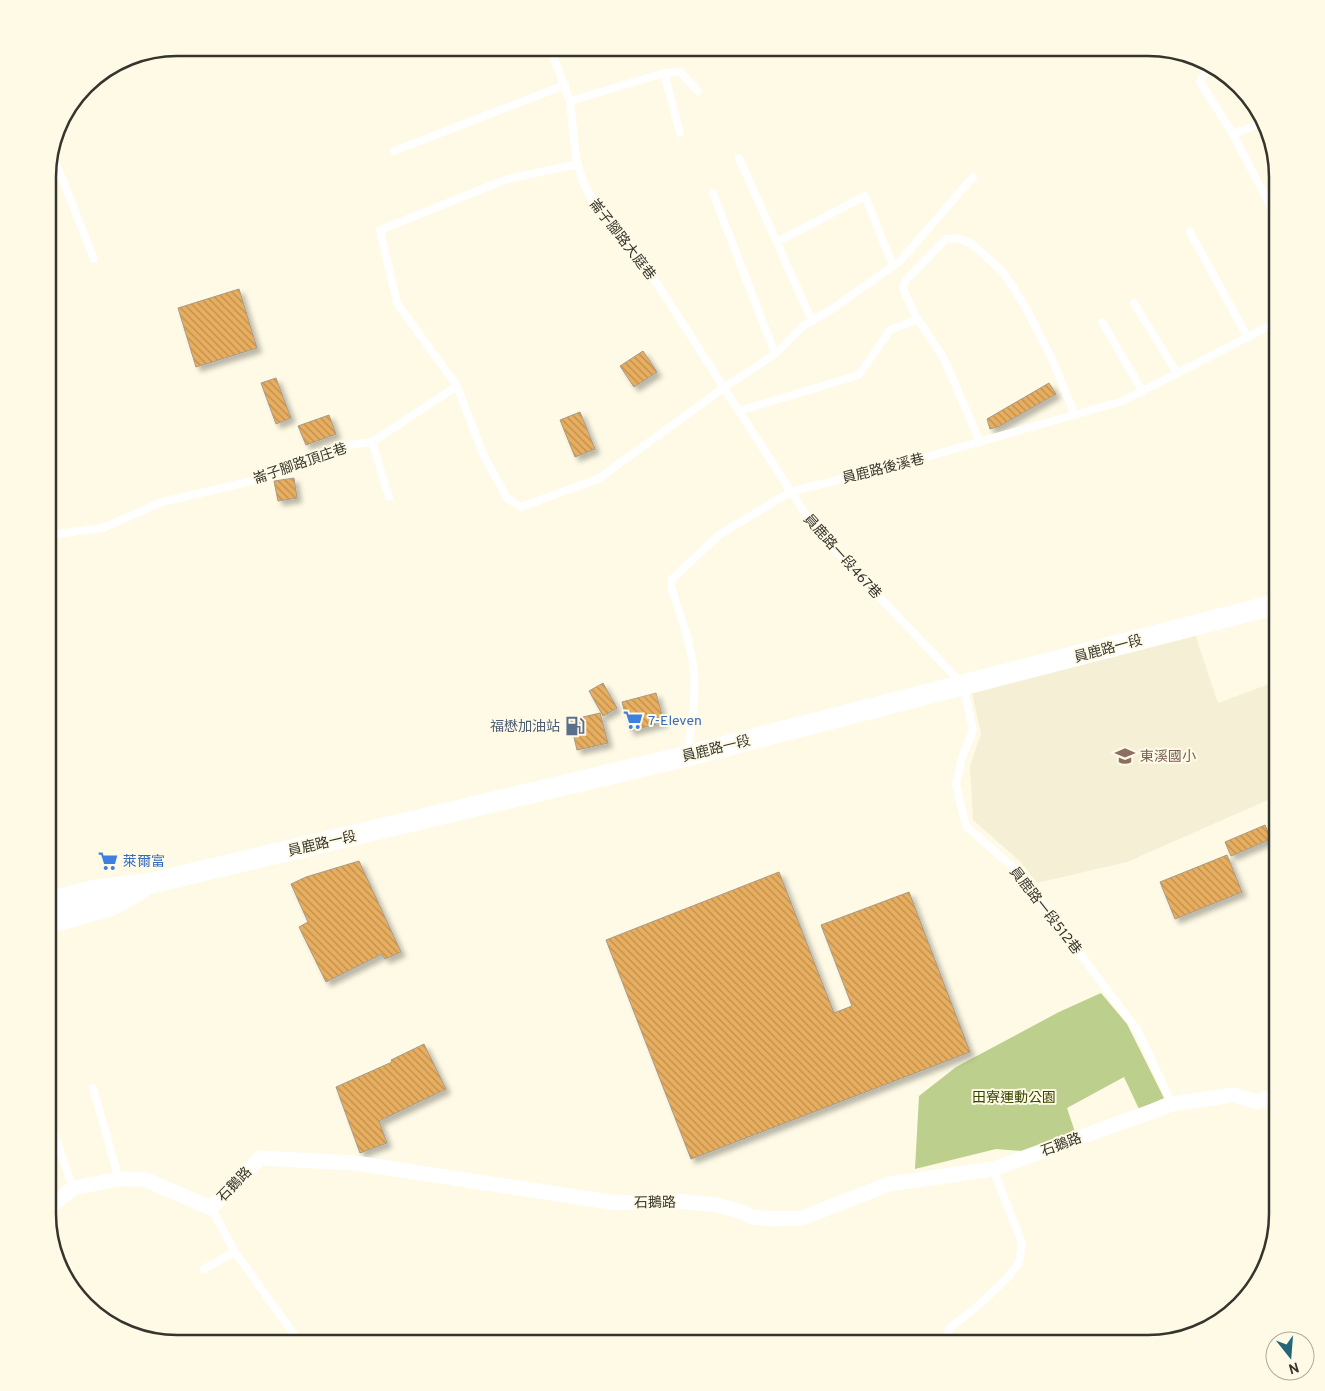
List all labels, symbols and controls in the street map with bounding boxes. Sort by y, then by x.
street label: 崙子腳路大庭巷 [585,195,659,284]
street label: 崙子腳路頂庄巷 [251,440,350,488]
street label: 員鹿路後溪巷 [840,450,926,488]
street label: 員鹿路一段467巷 [799,510,885,603]
street label: 員鹿路一段 [1072,631,1144,667]
supermarket icon: 7-Eleven [622,709,644,731]
place label: 7-Eleven [648,713,702,730]
fuel station icon: 福懋加油站 [564,715,586,737]
place label: 福懋加油站 [490,719,560,736]
street label: 員鹿路一段 [680,732,752,766]
school or university icon: 東溪國小 [1114,745,1136,767]
place label: 東溪國小 [1140,749,1196,766]
street label: 員鹿路一段 [286,827,358,861]
supermarket icon: 萊爾富 [97,850,119,872]
place label: 萊爾富 [123,854,165,871]
street label: 員鹿路一段512巷 [1005,863,1085,958]
park label: 田寮運動公園 [972,1089,1056,1107]
street label: 石鵝路 [1039,1129,1084,1161]
street label: 石鵝路 [214,1163,256,1206]
street label: 石鵝路 [634,1194,676,1212]
north arrow [1265,1331,1315,1381]
text: N [1286,1357,1301,1377]

